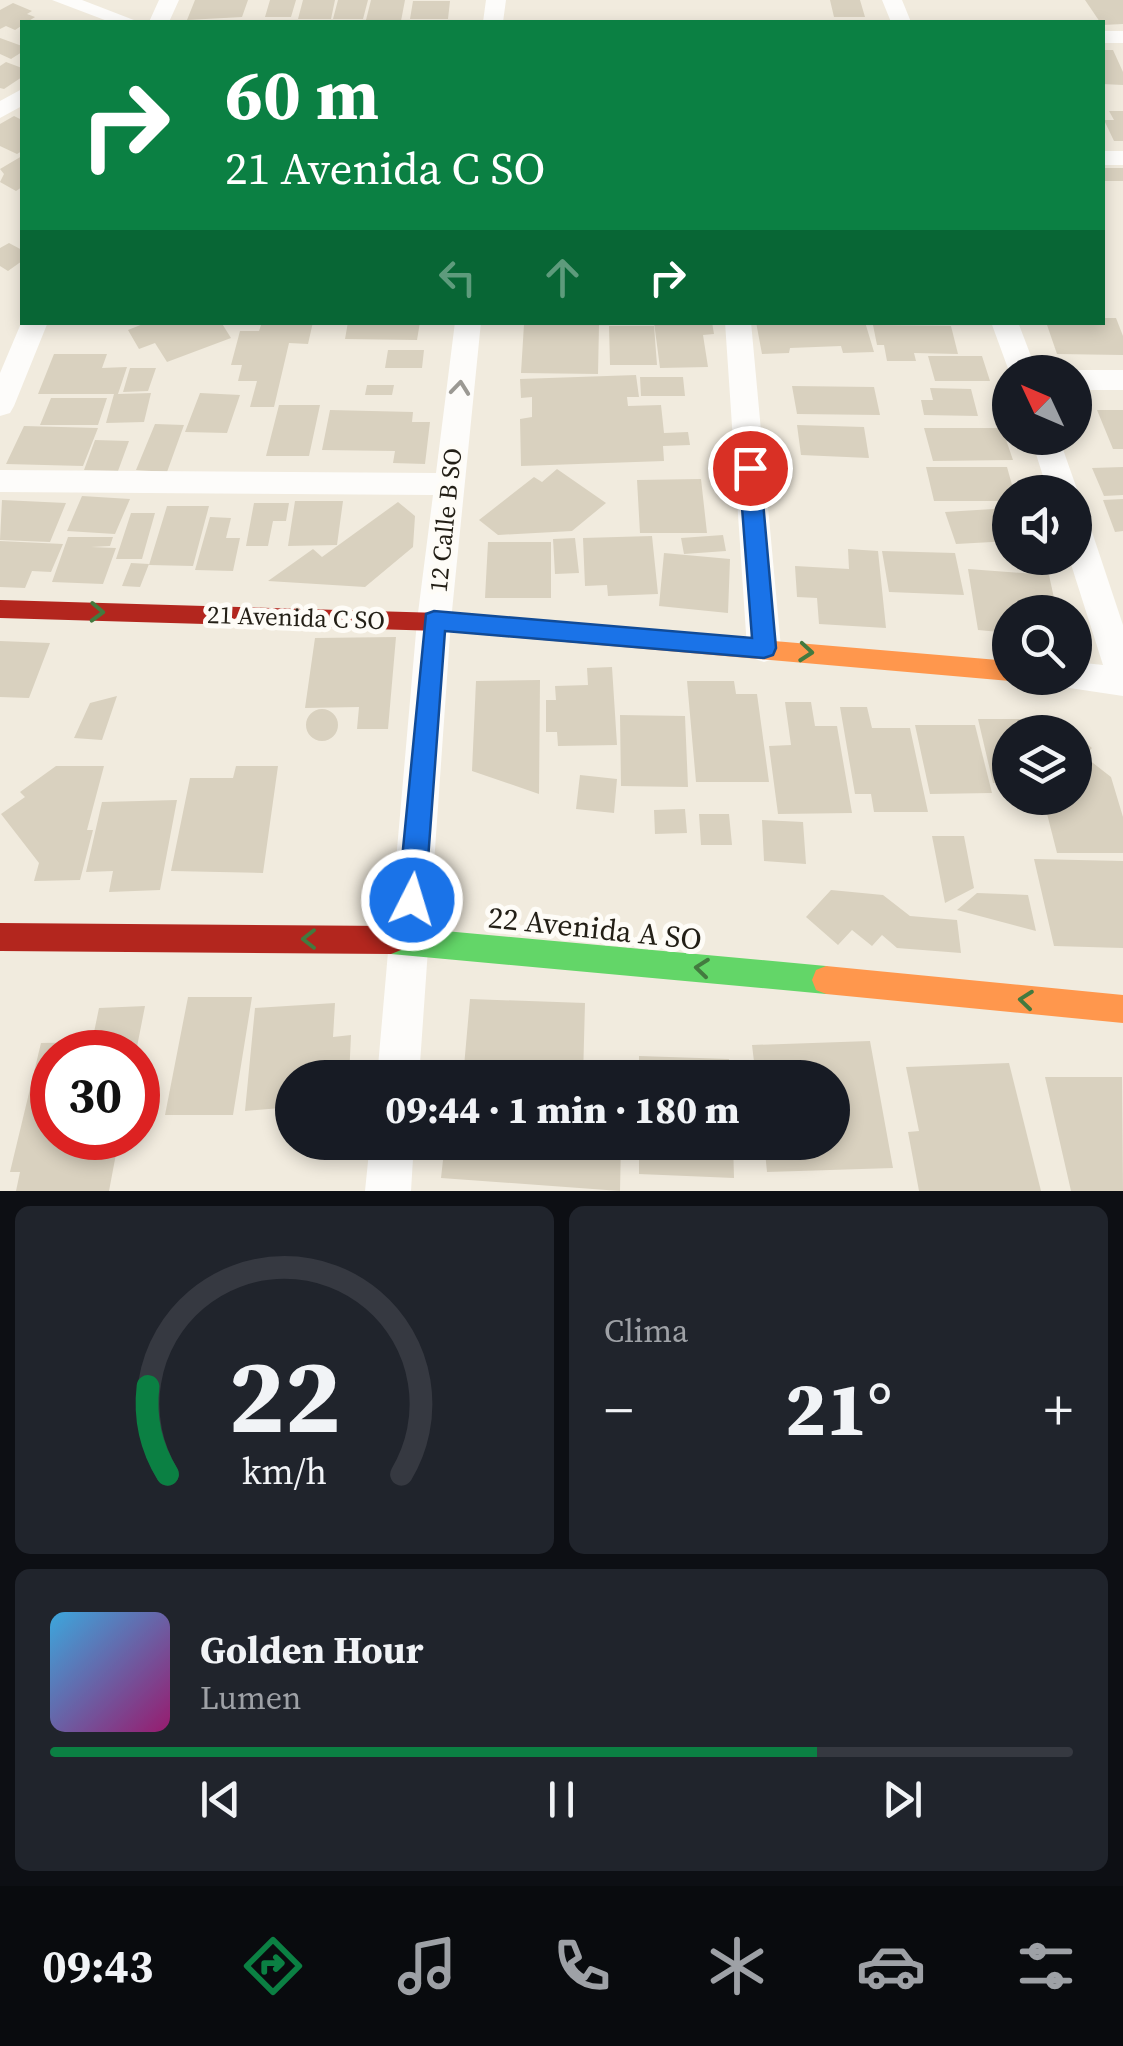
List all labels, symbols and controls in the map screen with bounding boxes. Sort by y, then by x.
text: 60 m [225,46,379,142]
icon: right [60,60,190,190]
text: 21 Avenida C SO [225,137,545,199]
icon: left [430,250,485,305]
icon: ahead [535,250,590,305]
icon: right [640,250,695,305]
north arrow [992,355,1092,455]
map controls [992,355,1092,815]
one-way arrow [449,380,470,396]
pin [708,426,793,511]
icon: arrive [723,441,778,496]
street label: 12 Calle B SO [421,446,469,594]
button: sound [992,475,1092,575]
button: search [992,595,1092,695]
street label: 21 Avenida C SO [206,597,386,637]
one-way arrow [90,601,106,622]
one-way arrow [798,641,814,663]
button: layers [992,715,1092,815]
position arrow [360,848,464,952]
street label: 22 Avenida A SO [486,896,704,960]
one-way arrow [300,928,316,950]
one-way arrow [694,958,710,980]
one-way arrow [1018,989,1034,1011]
speed limit sign: 30 [30,1030,160,1160]
text: 09:44 · 1 min · 180 m [385,1084,740,1136]
text: Clima [604,1309,688,1353]
text: 22 [228,1324,341,1467]
text: 21° [785,1357,892,1460]
text: − [604,1372,633,1447]
text: + [1044,1372,1073,1447]
text: km/h [242,1447,327,1496]
text: Golden Hour [200,1624,423,1676]
text: Lumen [200,1676,302,1720]
icon: previous [193,1772,248,1827]
icon: pause [534,1772,589,1827]
icon: next [875,1772,930,1827]
icon: directions [238,1931,308,2001]
icon: music [392,1931,462,2001]
icon: phone [547,1931,617,2001]
icon: climate [702,1931,772,2001]
icon: car [856,1931,926,2001]
icon: filters [1011,1931,1081,2001]
text: 09:43 [42,1935,153,1997]

